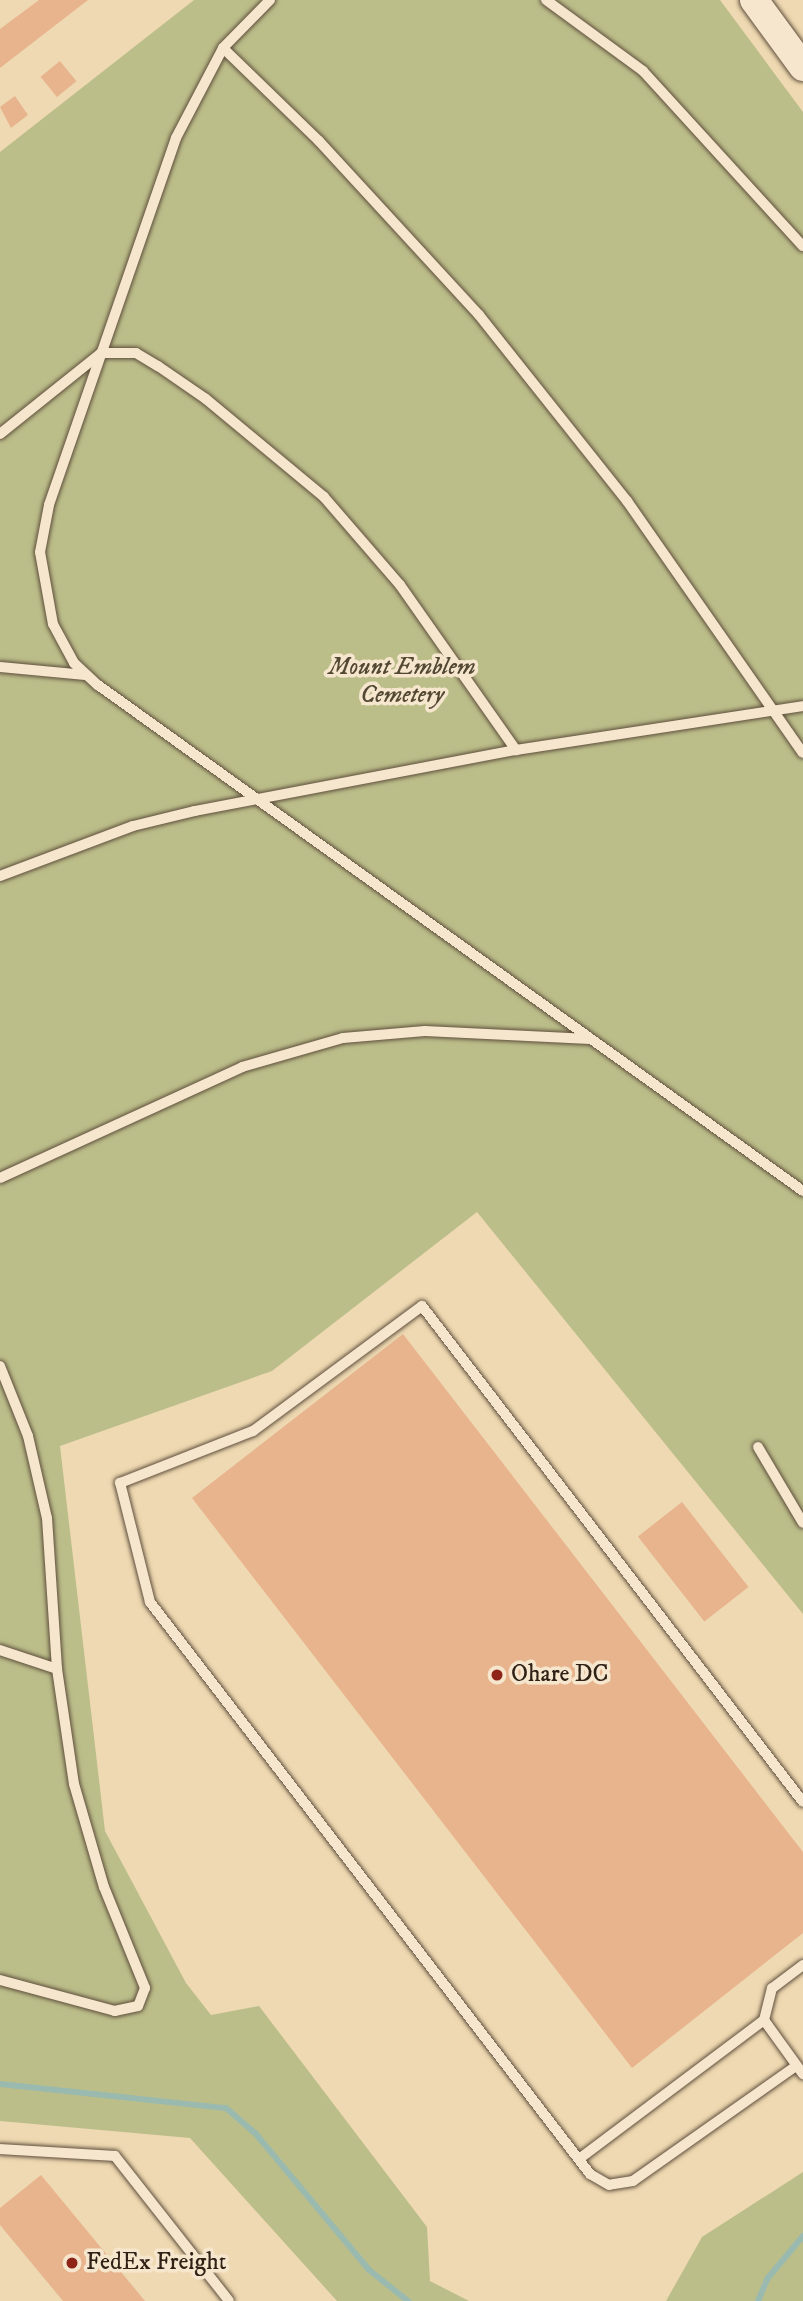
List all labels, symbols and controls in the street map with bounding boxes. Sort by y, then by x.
park label: Mount Emblem Cemetery [328,654,476,710]
place label: Ohare DC [511,1661,609,1689]
marker: Ohare DC [489,1667,505,1683]
place label: FedEx Freight [86,2249,226,2277]
marker: FedEx Freight [64,2255,80,2271]

